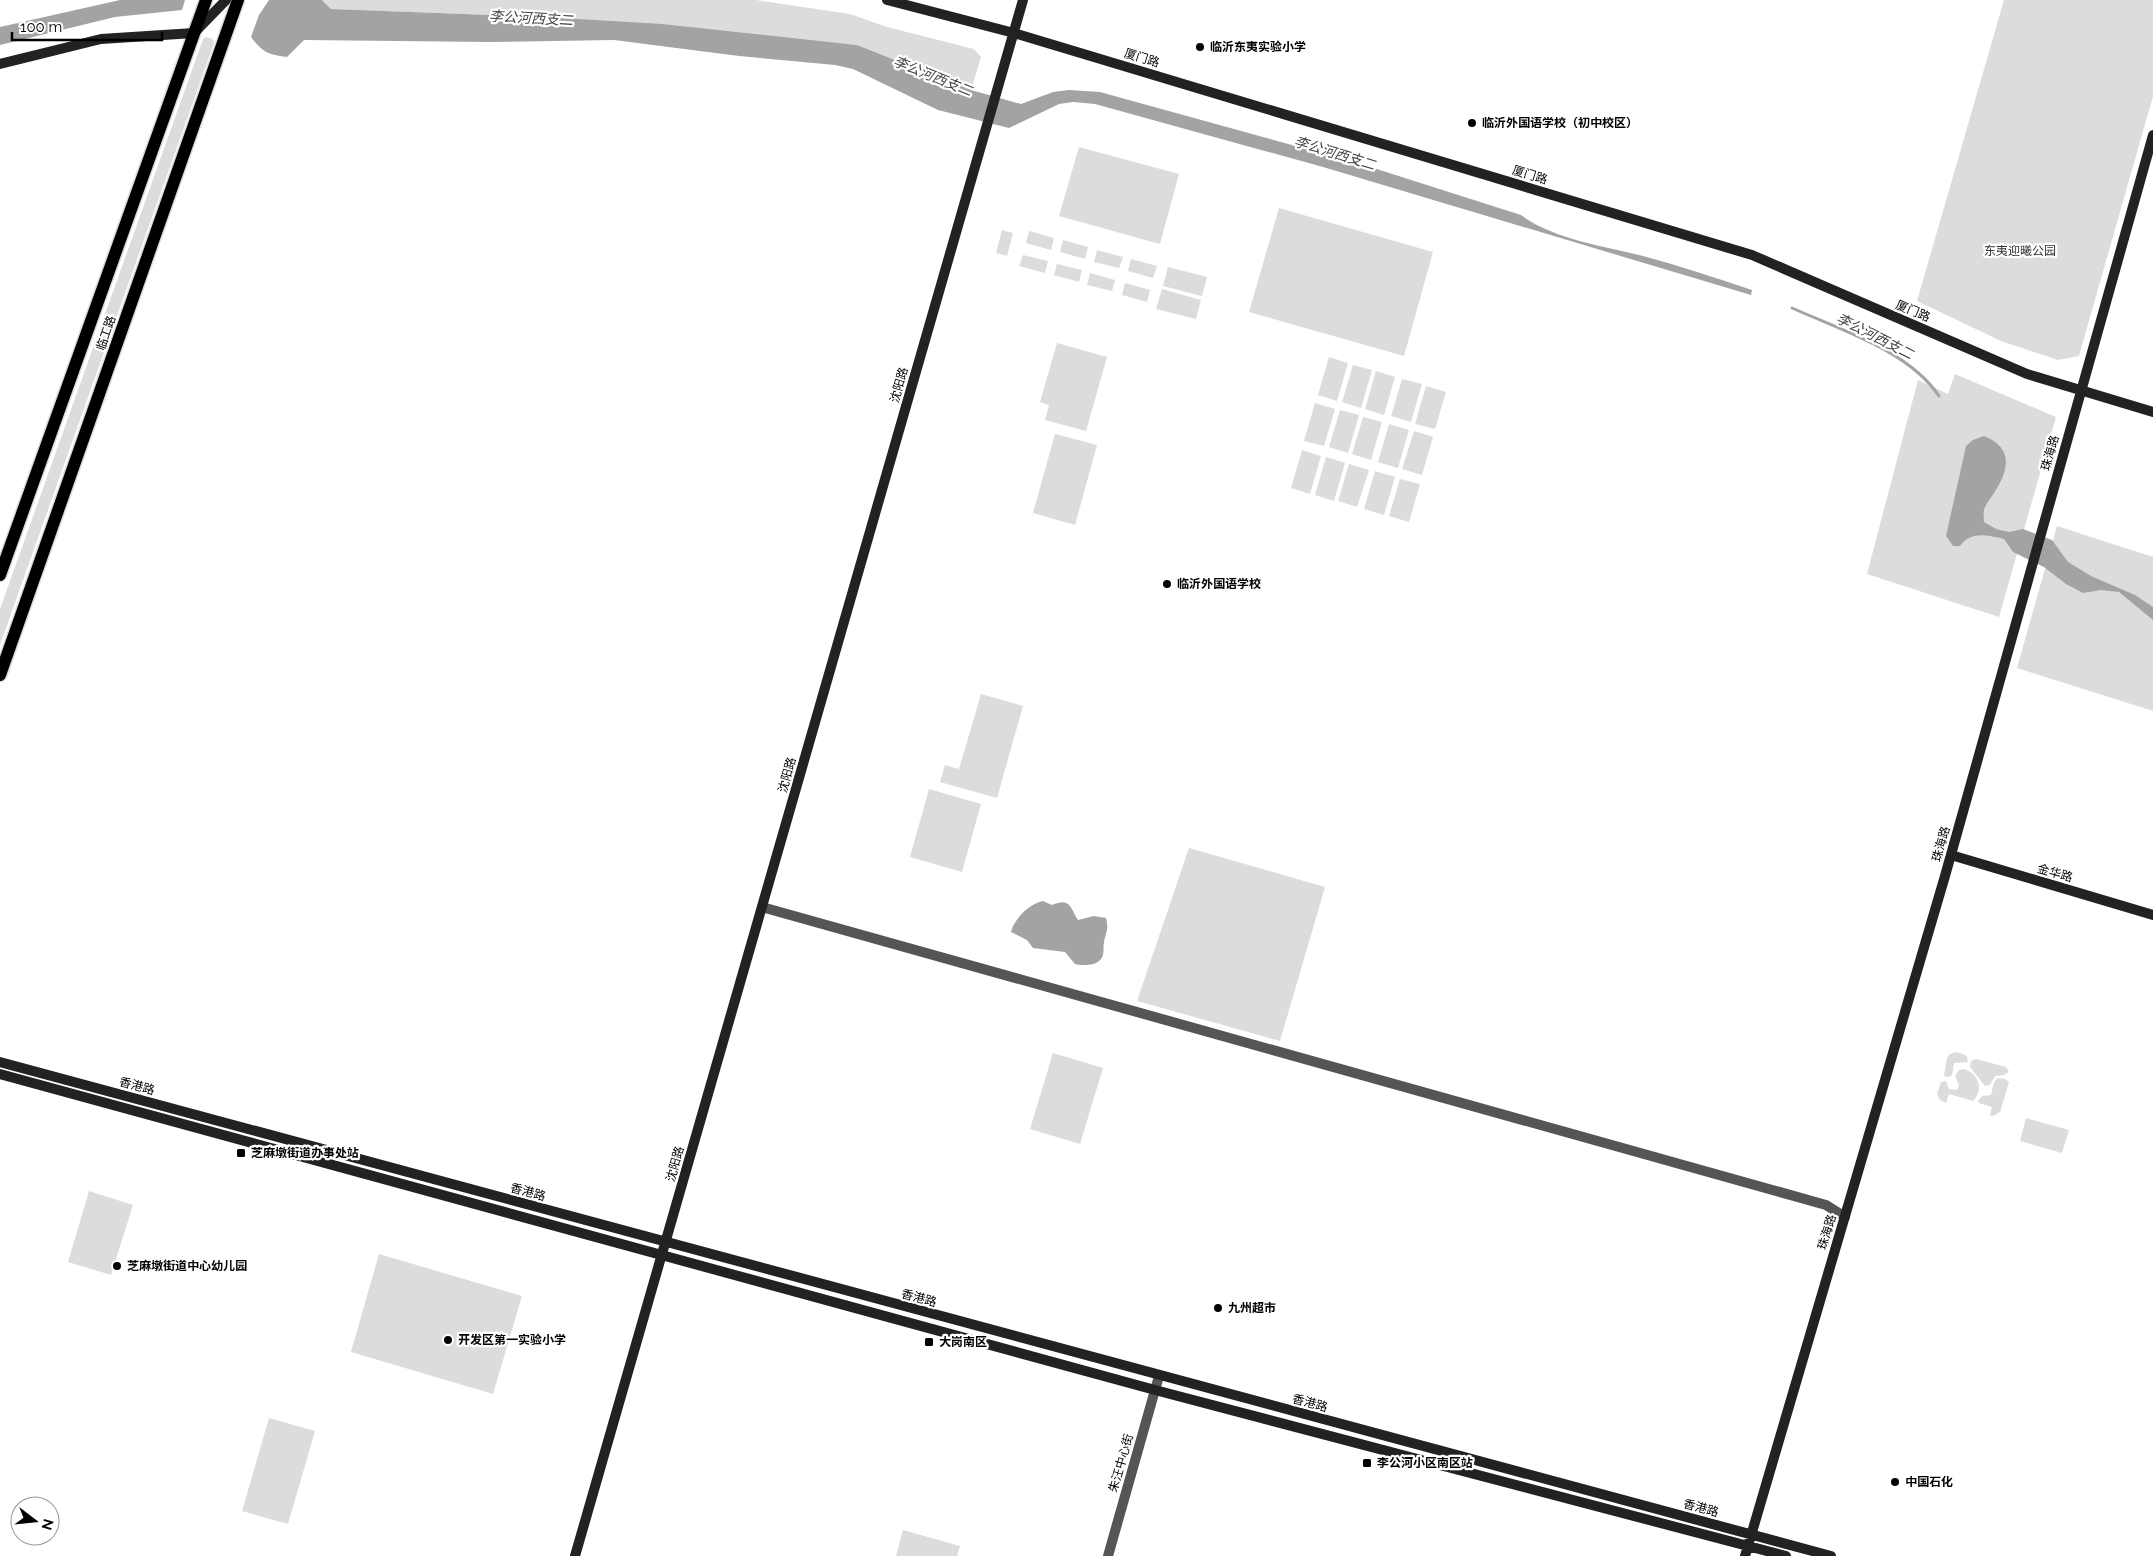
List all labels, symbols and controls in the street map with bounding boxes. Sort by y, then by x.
water label: 李公河西支二 [489,8,574,28]
scale bar [12,10,162,42]
text: 100 m [20,18,62,36]
place label: 临沂东夷实验小学 [1210,40,1306,54]
marker: 临沂东夷实验小学 [1194,41,1206,53]
street label: 厦门路 [1123,46,1161,70]
water label: 李公河西支二 [891,53,976,100]
place label: 临沂外国语学校（初中校区） [1482,116,1638,130]
marker: 临沂外国语学校（初中校区） [1466,117,1478,129]
water label: 李公河西支二 [1292,133,1378,173]
street label: 厦门路 [1511,163,1549,187]
park label: 东夷迎曦公园 [1984,244,2056,258]
street label: 厦门路 [1894,298,1932,324]
water label: 李公河西支二 [1834,310,1917,363]
street label: 临工路 [94,314,118,352]
street label: 沈阳路 [887,366,911,404]
street label: 珠海路 [2038,434,2062,472]
place label: 临沂外国语学校 [1177,577,1261,591]
marker: 临沂外国语学校 [1161,578,1173,590]
street label: 沈阳路 [775,756,799,794]
street label: 珠海路 [1929,825,1953,863]
street label: 金华路 [2036,861,2074,885]
street label: 香港路 [118,1075,156,1097]
street label: 沈阳路 [663,1145,687,1183]
place label: 芝麻墩街道办事处站 [251,1146,359,1160]
marker: 芝麻墩街道办事处站 [235,1147,247,1159]
street label: 香港路 [509,1181,547,1203]
street label: 珠海路 [1815,1213,1839,1251]
place label: 芝麻墩街道中心幼儿园 [127,1259,247,1273]
marker: 芝麻墩街道中心幼儿园 [111,1260,123,1272]
street label: 香港路 [900,1287,938,1309]
place label: 九州超市 [1228,1301,1276,1315]
marker: 九州超市 [1212,1302,1224,1314]
place label: 开发区第一实验小学 [458,1333,566,1347]
marker: 开发区第一实验小学 [442,1334,454,1346]
place label: 大岗南区 [939,1335,987,1349]
marker: 大岗南区 [923,1336,935,1348]
street label: 香港路 [1291,1392,1329,1414]
street label: 朱汪中心街 [1106,1432,1136,1494]
place label: 李公河小区南区站 [1377,1456,1473,1470]
marker: 李公河小区南区站 [1361,1457,1373,1469]
place label: 中国石化 [1905,1475,1953,1489]
marker: 中国石化 [1889,1476,1901,1488]
north arrow [10,1496,60,1546]
street label: 香港路 [1682,1497,1720,1519]
text: N [38,1517,57,1532]

